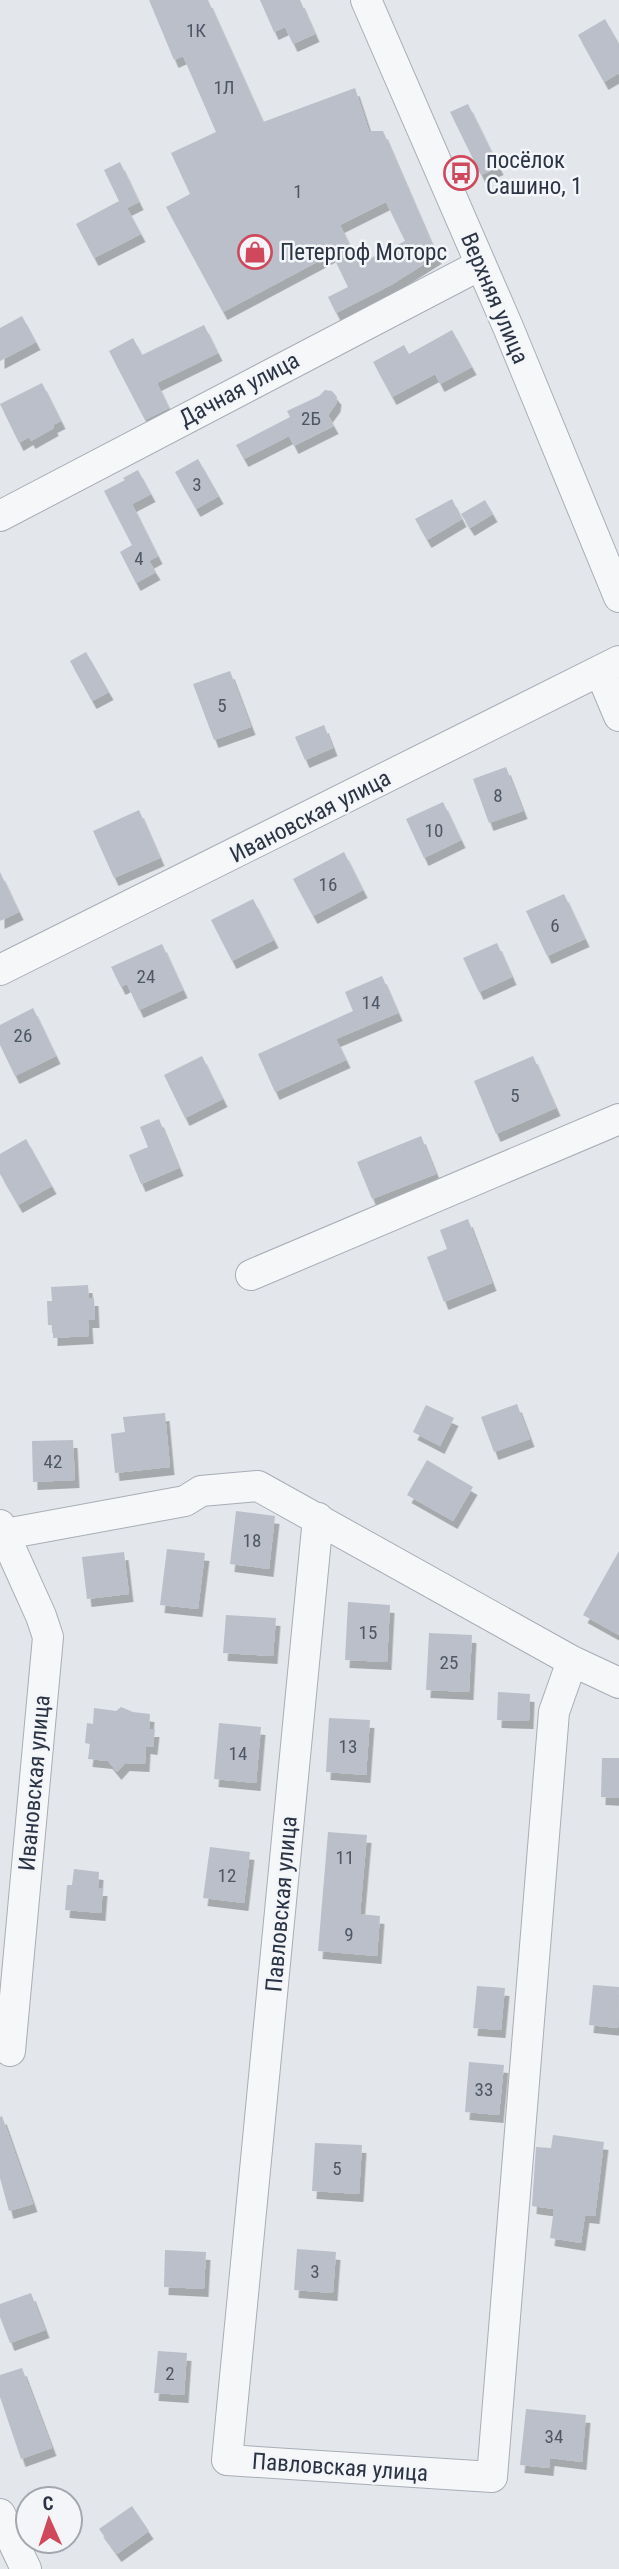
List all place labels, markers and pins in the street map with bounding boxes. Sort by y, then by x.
place label: посёлок Сашино, 1 [486,147,582,200]
bus stop icon: посёлок Сашино, 1 [442,154,480,192]
shop icon: Петергоф Моторс [236,233,274,271]
place label: Петергоф Моторс [280,239,447,266]

